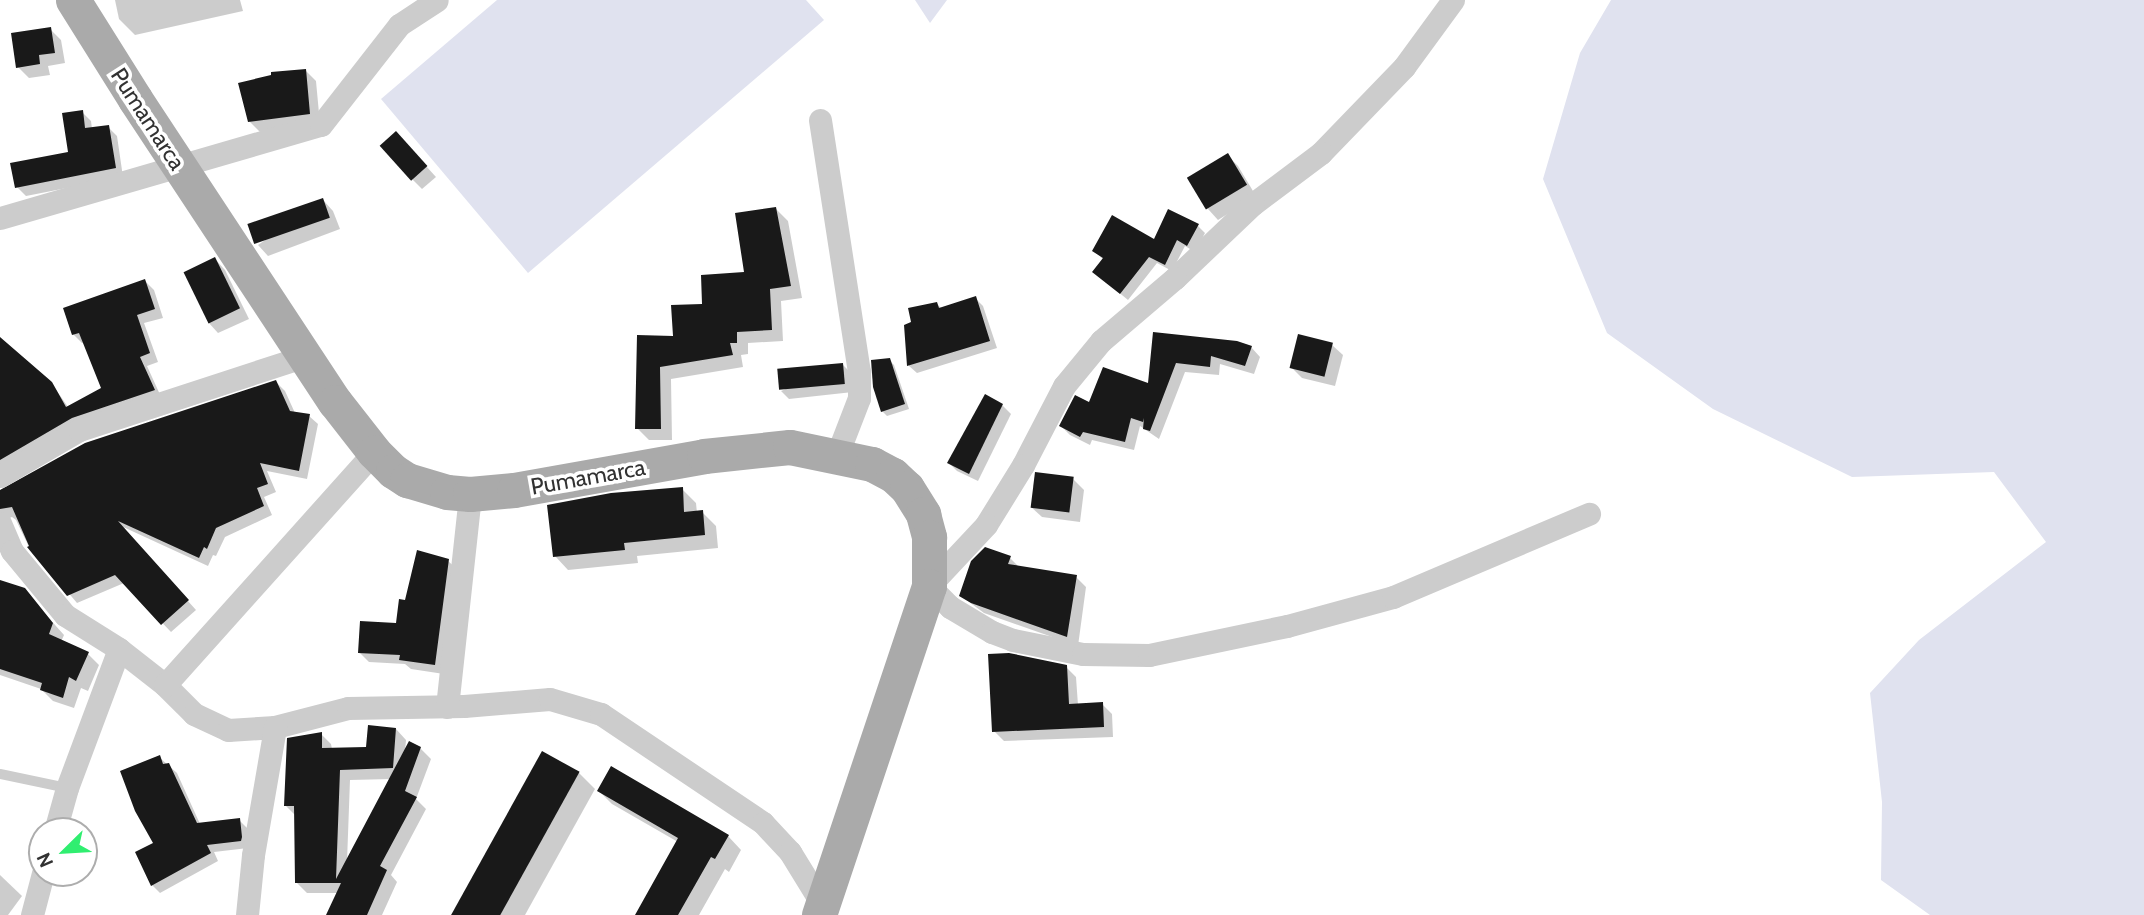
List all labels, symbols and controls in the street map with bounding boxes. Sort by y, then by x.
street label: Pumamarca [105,63,191,175]
street label: Pumamarca [529,453,647,501]
north arrow [28,817,98,887]
text: N [32,849,58,871]

